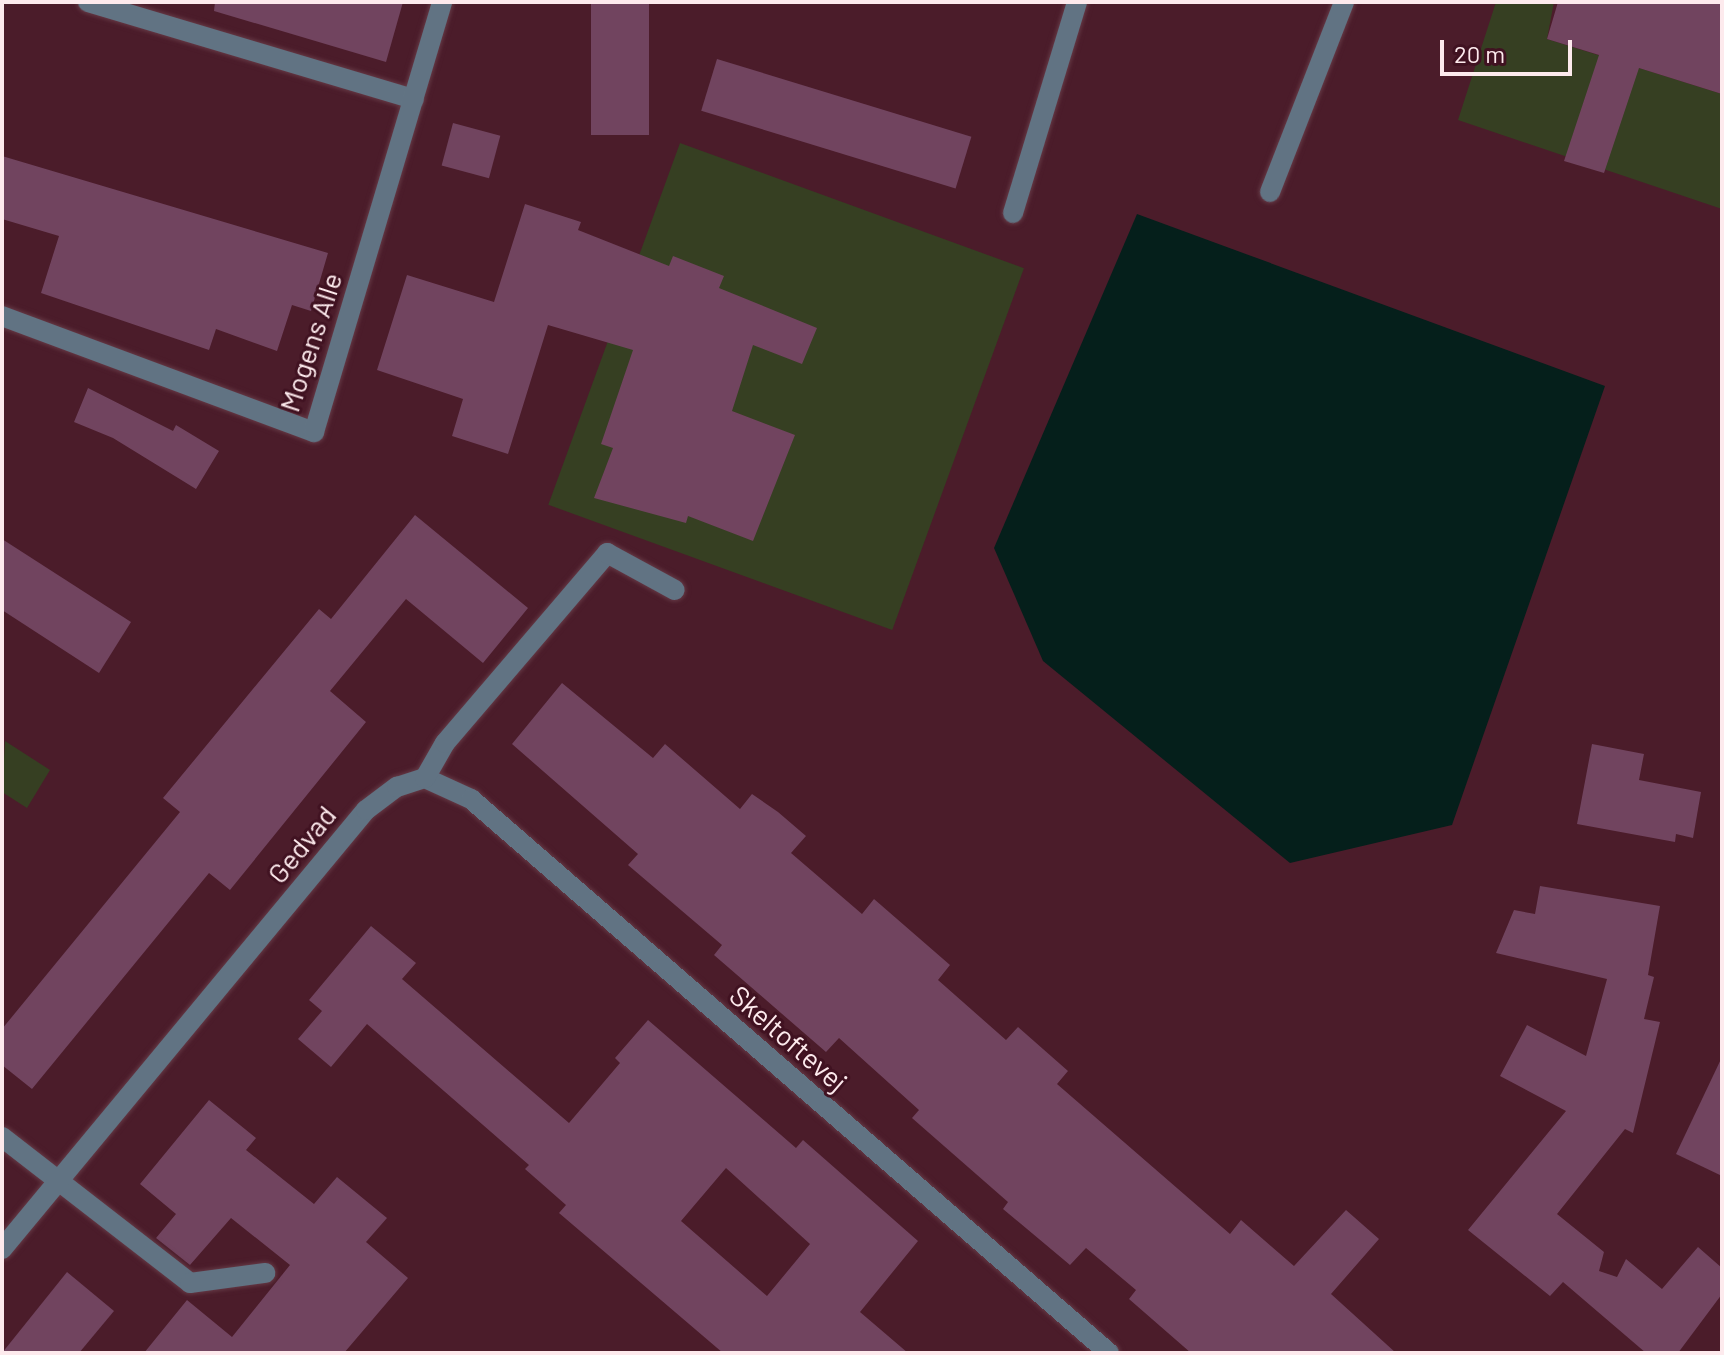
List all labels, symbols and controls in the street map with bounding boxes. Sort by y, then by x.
scale bar [1444,24,1576,74]
text: 20 m [1454,39,1505,68]
street label: Mogens Alle [272,268,348,416]
street label: Gedvad [260,798,342,890]
street label: Skeltoftevej [723,978,855,1098]

